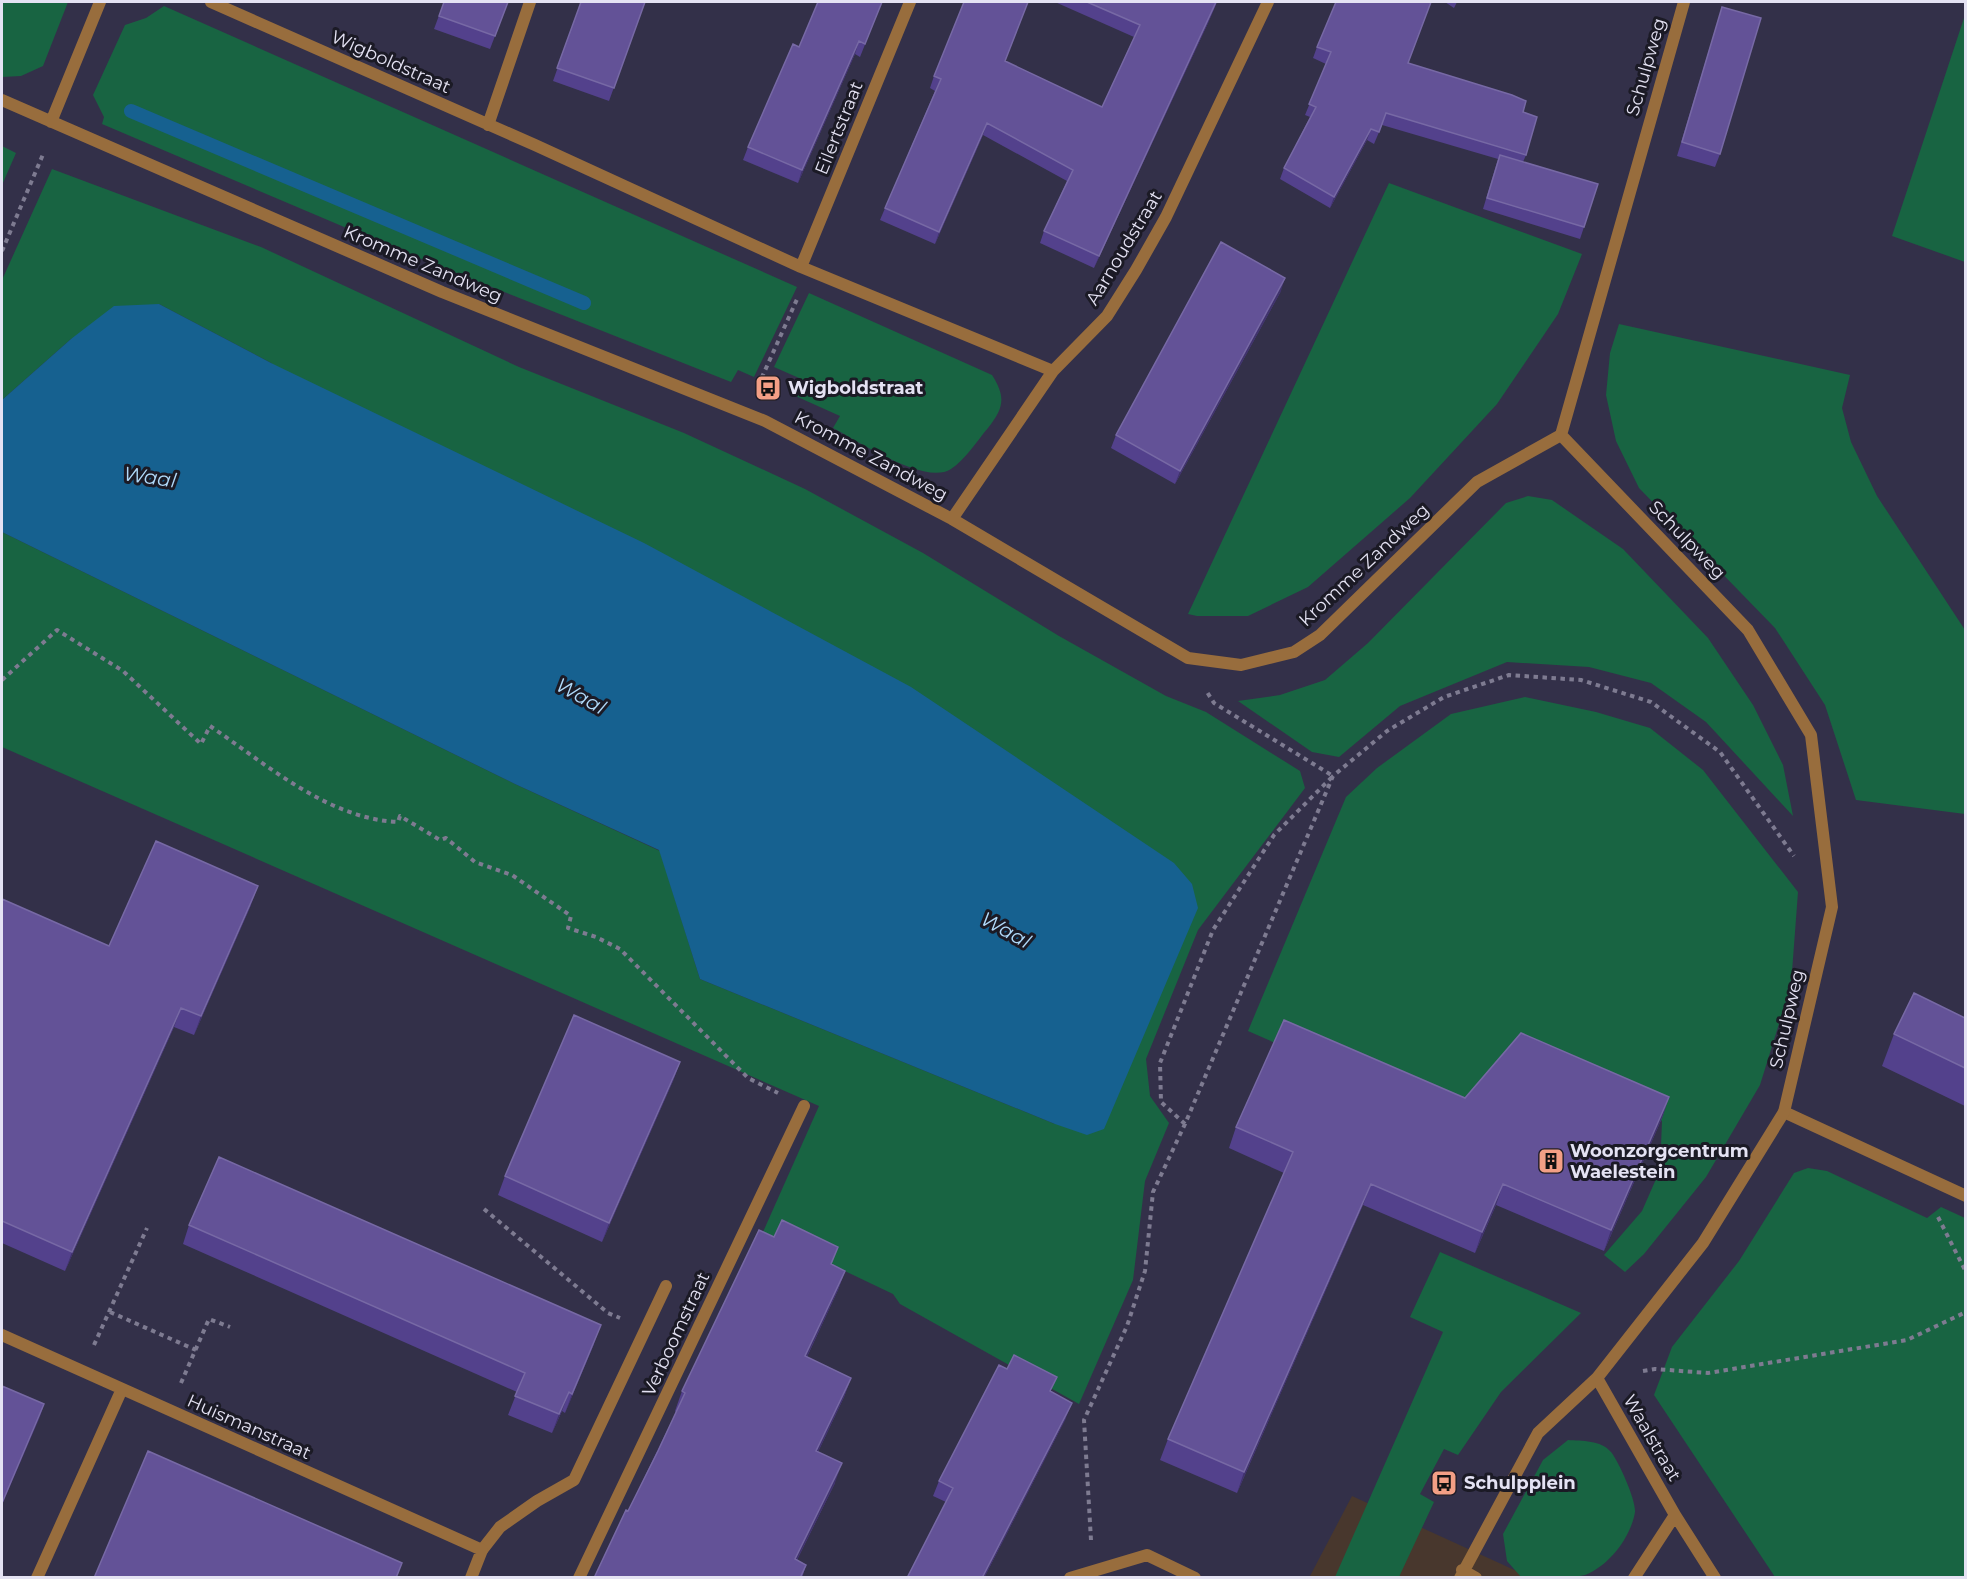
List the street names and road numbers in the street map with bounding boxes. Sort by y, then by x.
street label: Schulpweg [1622,15,1670,119]
street label: Wigboldstraat [328,26,454,98]
street label: Eilertstraat [810,78,868,178]
street label: Aarnoudstraat [1081,187,1167,309]
street label: Kromme Zandweg [340,221,506,307]
street label: Kromme Zandweg [791,406,951,506]
street label: Schulpweg [1644,496,1730,584]
street label: Kromme Zandweg [1294,499,1434,631]
street label: Schulpweg [1765,967,1809,1071]
street label: Verboomstraat [638,1268,714,1400]
street label: Huismanstraat [184,1390,314,1464]
street label: Waalstraat [1618,1391,1686,1485]

